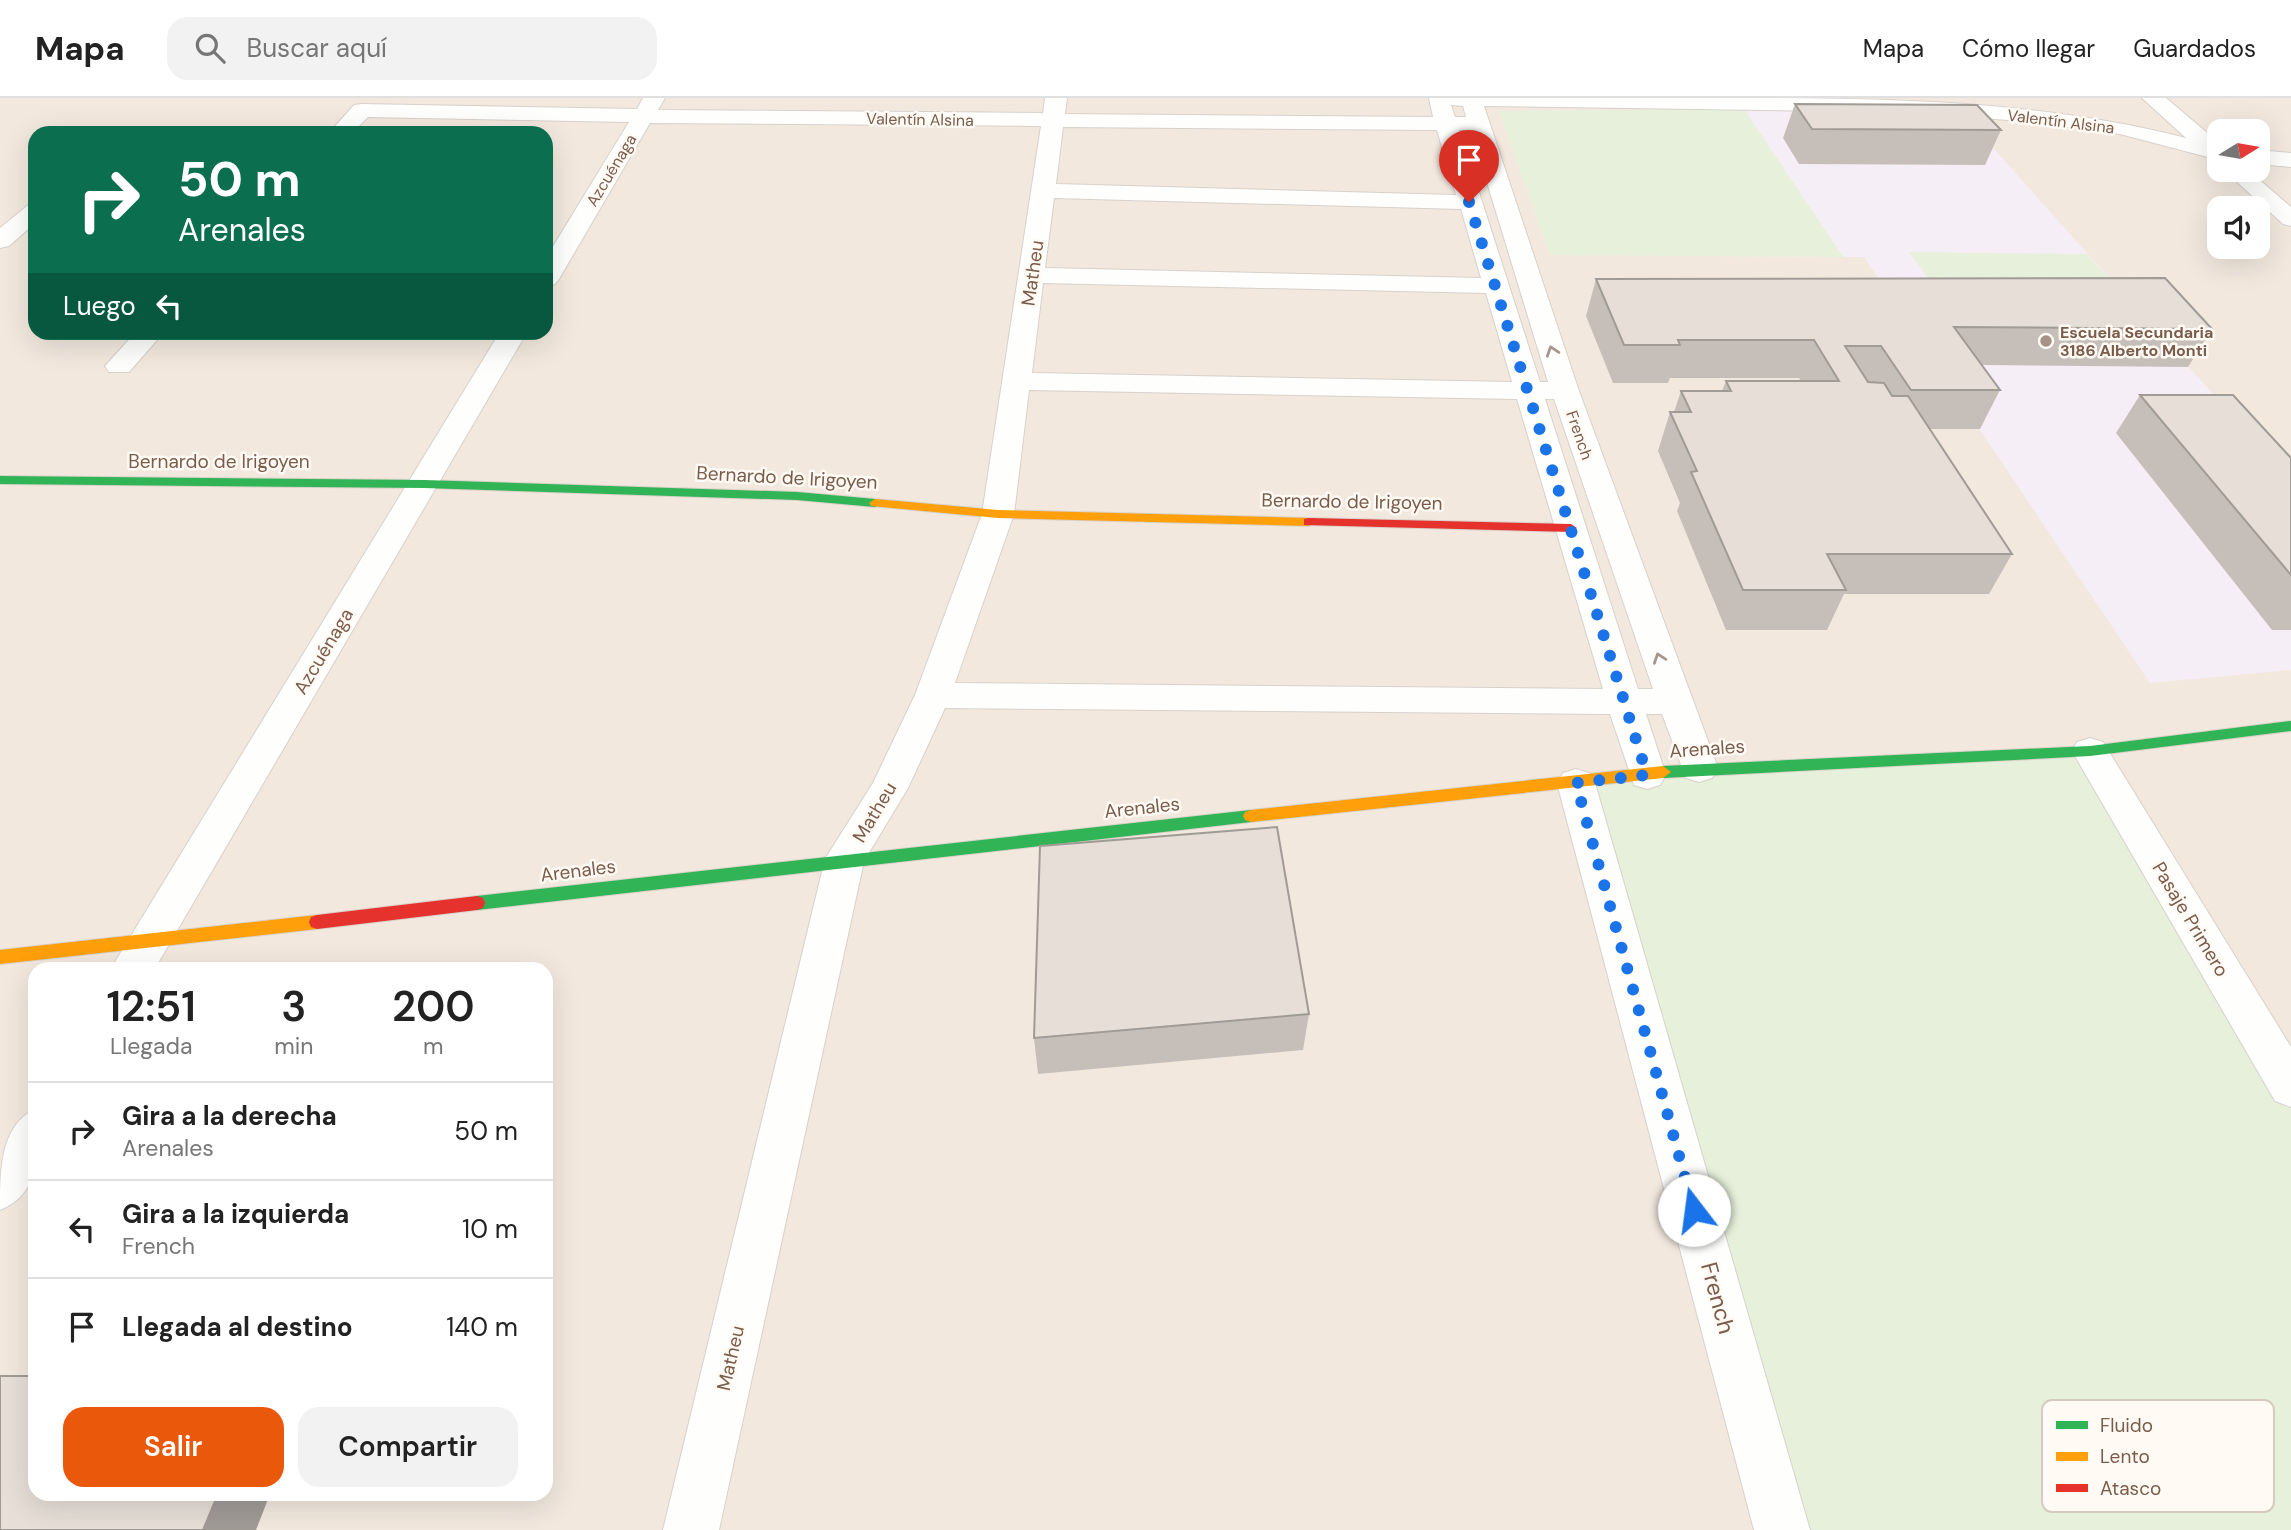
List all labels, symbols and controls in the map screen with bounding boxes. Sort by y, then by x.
search box [167,17,657,80]
text: Mapa [35,27,125,70]
icon: search [191,29,229,67]
text: Buscar aquí [247,31,387,65]
text: Mapa [1863,33,1924,64]
text: Cómo llegar [1962,33,2095,64]
text: Guardados [2133,33,2256,64]
street label: Valentín Alsina [2006,105,2116,138]
street label: Valentín Alsina [866,108,974,131]
north arrow [2207,119,2270,182]
map controls [2207,119,2270,259]
street label: Azcuénaga [582,130,641,210]
pin [1439,130,1499,202]
icon: arrive [1450,141,1488,179]
text: 50 m [178,147,301,211]
icon: right [63,154,154,245]
button: sound [2207,196,2270,259]
text: Arenales [178,209,306,251]
street label: Matheu [1016,239,1049,308]
icon: left [150,287,188,325]
text: Luego [63,289,136,323]
place label: Escuela Secundaria 3186 Alberto Monti [2060,322,2213,361]
marker: Escuela Secundaria 3186 Alberto Monti [2038,333,2054,349]
one-way arrow [1546,345,1560,357]
street label: French [1561,408,1598,463]
street label: Bernardo de Irigoyen [128,449,310,474]
street label: Bernardo de Irigoyen [696,460,878,495]
street label: Bernardo de Irigoyen [1261,487,1443,516]
street label: Azcuénaga [288,604,359,699]
one-way arrow [1653,653,1667,665]
street label: Arenales [1668,733,1746,764]
street label: Matheu [847,777,902,847]
street label: Arenales [1103,791,1181,824]
street label: Arenales [539,853,617,888]
street label: Pasaje Primero [2147,857,2235,981]
text: 12:51 [106,979,196,1034]
text: 3 [281,979,307,1034]
text: 200 [392,979,475,1034]
text: Llegada [110,1031,192,1061]
text: min [274,1031,314,1061]
text: m [423,1031,444,1061]
text: Gira a la derecha [122,1099,337,1133]
icon: right [63,1112,101,1150]
text: 50 m [454,1114,518,1148]
text: Arenales [122,1133,214,1163]
position arrow [1657,1173,1731,1247]
text: Gira a la izquierda [122,1197,349,1231]
icon: left [63,1210,101,1248]
text: 10 m [462,1212,518,1246]
text: French [122,1231,195,1261]
street label: French [1694,1259,1742,1337]
icon: arrive [63,1308,101,1346]
text: Llegada al destino [122,1310,353,1344]
text: 140 m [446,1310,518,1344]
street label: Matheu [711,1323,750,1393]
legend [2042,1400,2274,1512]
button: Salir [63,1407,284,1487]
button: Compartir [298,1407,518,1487]
text: Fluido [2100,1413,2153,1438]
text: Lento [2100,1444,2150,1469]
text: Atasco [2100,1476,2161,1501]

